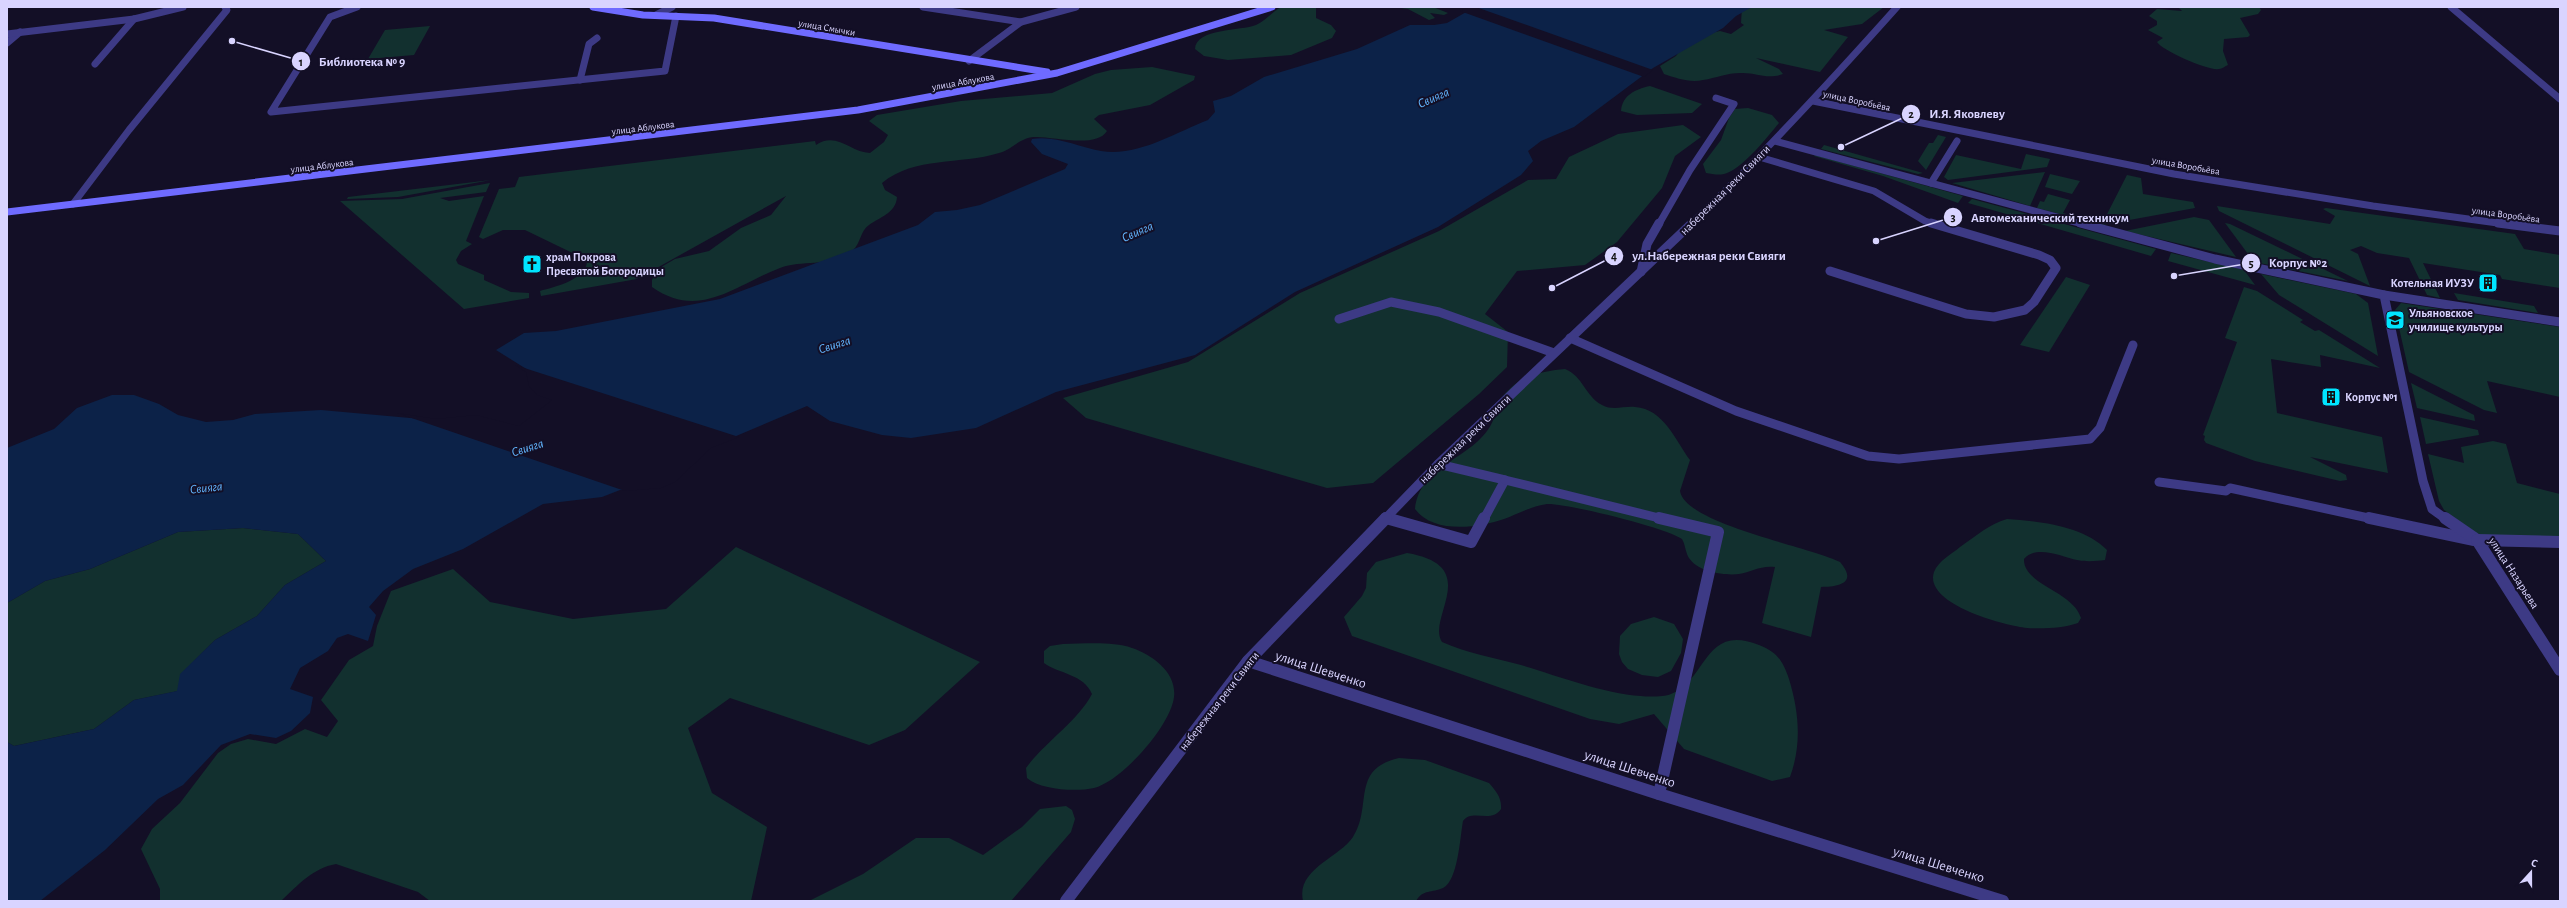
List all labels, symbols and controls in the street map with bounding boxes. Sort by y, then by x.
street label: улица Смычки [797,18,856,38]
callout: Библиотека № 9 [291,49,414,74]
text: 1 [299,56,303,68]
text: Библиотека № 9 [319,56,405,69]
street label: улица Аблукова [930,71,996,93]
water label: Свияга [1416,86,1452,111]
street label: улица Воробьёва [1821,89,1892,113]
callout: И.Я. Яковлеву [1901,101,2013,126]
text: 2 [1908,108,1914,120]
text: И.Я. Яковлеву [1929,108,2005,121]
street label: улица Аблукова [610,119,676,137]
street label: набережная реки Свияги [1678,143,1772,237]
street label: улица Воробьёва [2150,155,2221,177]
street label: улица Аблукова [289,157,355,175]
callout: Автомеханический техникум [1943,204,2137,229]
street label: улица Воробьёва [2470,205,2541,225]
text: 3 [1950,211,1956,223]
text: Автомеханический техникум [1971,212,2129,225]
water label: Свияга [1120,220,1156,245]
callout: ул.Набережная реки Свияги [1604,243,1794,268]
text: 4 [1611,250,1617,262]
text: ул.Набережная реки Свияги [1631,250,1786,263]
callout: Корпус №2 [2241,250,2336,275]
place label: храм Покрова Пресвятой Богородицы [546,251,664,277]
church icon: храм Покрова Пресвятой Богородицы [521,253,543,275]
text: 5 [2248,257,2254,269]
text: Корпус №2 [2269,257,2327,270]
building icon: Котельная ИУЗУ [2477,272,2499,294]
place label: Котельная ИУЗУ [2390,277,2474,289]
place label: Ульяновское училище культуры [2408,307,2503,334]
school or university icon: Ульяновское училище культуры [2384,309,2406,331]
water label: Свияга [817,334,853,357]
building icon: Корпус №1 [2320,386,2342,408]
place label: Корпус №1 [2345,391,2398,404]
street label: набережная реки Свияги [1417,392,1513,486]
water label: Свияга [510,437,546,460]
water label: Свияга [189,480,224,497]
street label: улица Назарьева [2485,534,2542,612]
street label: улица Шевченко [1273,648,1368,691]
street label: набережная реки Свияги [1177,649,1261,753]
street label: улица Шевченко [1582,747,1677,790]
street label: улица Шевченко [1890,844,1986,886]
north arrow [2511,852,2551,892]
text: С [2530,857,2539,869]

